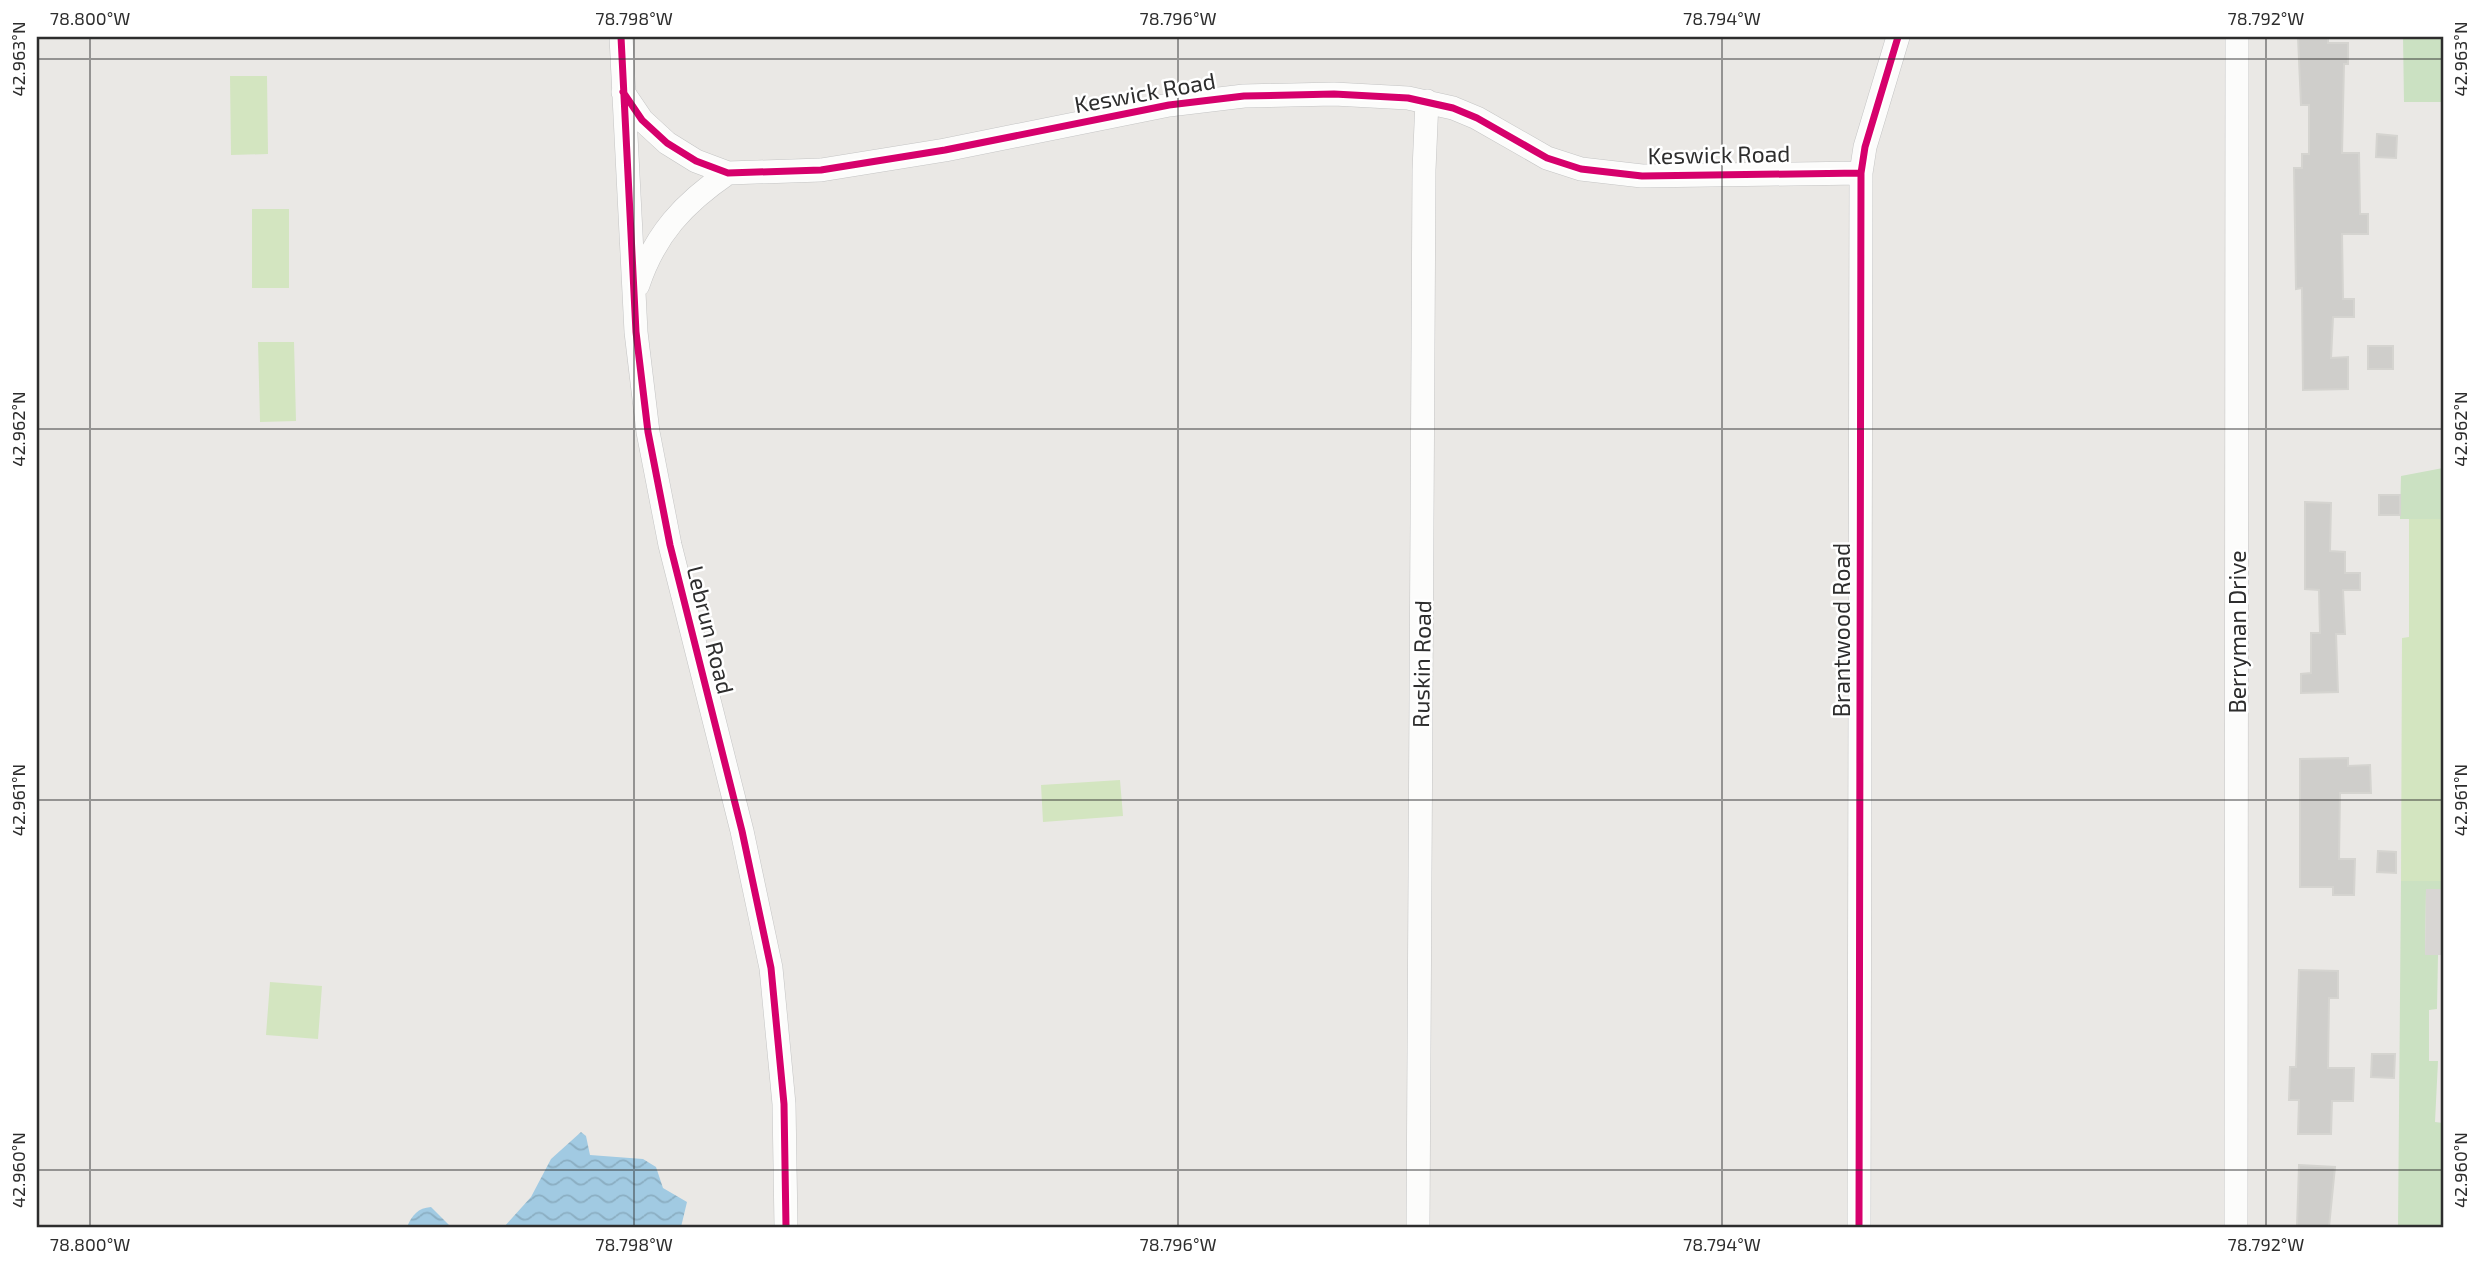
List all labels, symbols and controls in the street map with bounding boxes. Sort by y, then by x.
text: 78.800°W [50,7,130,29]
text: 78.798°W [595,7,673,29]
text: 78.796°W [1139,7,1217,29]
text: 78.794°W [1683,7,1761,29]
text: 78.792°W [2228,7,2304,29]
text: 42.963°N [7,21,29,97]
text: 42.963°N [2449,21,2471,97]
street label: Keswick Road [1072,66,1218,118]
street label: Keswick Road [1647,139,1791,169]
text: 42.962°N [7,391,29,467]
text: 42.962°N [2449,391,2471,467]
street label: Brantwood Road [1827,543,1855,717]
street label: Berryman Drive [2223,550,2251,714]
street label: Lebrun Road [682,563,740,697]
street label: Ruskin Road [1406,600,1436,728]
text: 42.961°N [7,764,29,836]
text: 42.961°N [2449,764,2471,836]
text: 42.960°N [7,1132,29,1208]
text: 42.960°N [2449,1132,2471,1208]
text: 78.800°W [50,1233,130,1255]
text: 78.798°W [595,1233,673,1255]
text: 78.796°W [1139,1233,1217,1255]
text: 78.794°W [1683,1233,1761,1255]
text: 78.792°W [2228,1233,2304,1255]

